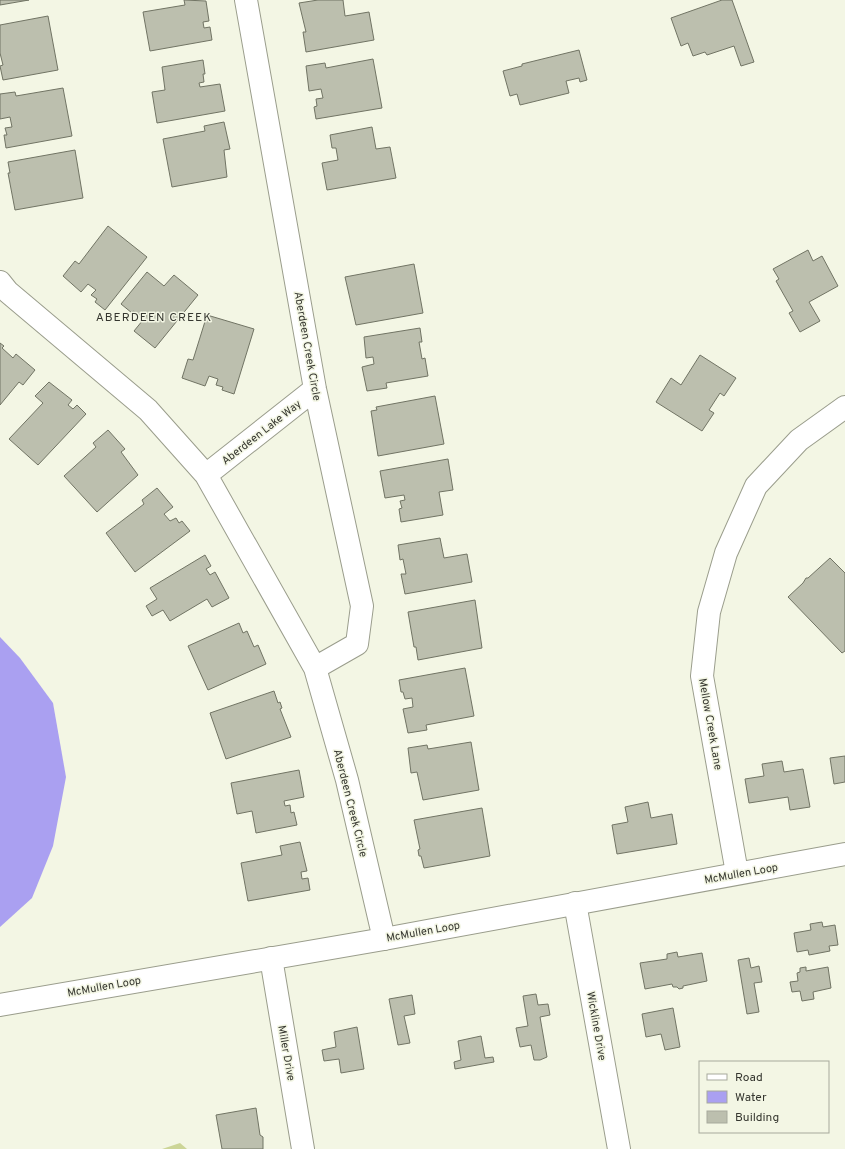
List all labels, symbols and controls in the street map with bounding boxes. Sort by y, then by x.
street label: Aberdeen Creek Circle [291,290,324,402]
district label: ABERDEEN CREEK [96,310,212,326]
street label: Aberdeen Lake Way [219,397,304,468]
street label: Mellow Creek Lane [695,677,725,771]
street label: Aberdeen Creek Circle [330,748,370,859]
street label: McMullen Loop [703,861,779,887]
street label: McMullen Loop [385,919,461,945]
street label: McMullen Loop [66,974,142,1000]
street label: Wickline Drive [583,990,609,1062]
street label: Miller Drive [274,1024,298,1082]
legend [699,1061,829,1133]
text: Road [735,1070,763,1086]
text: Water [735,1090,767,1106]
text: Building [735,1110,779,1126]

